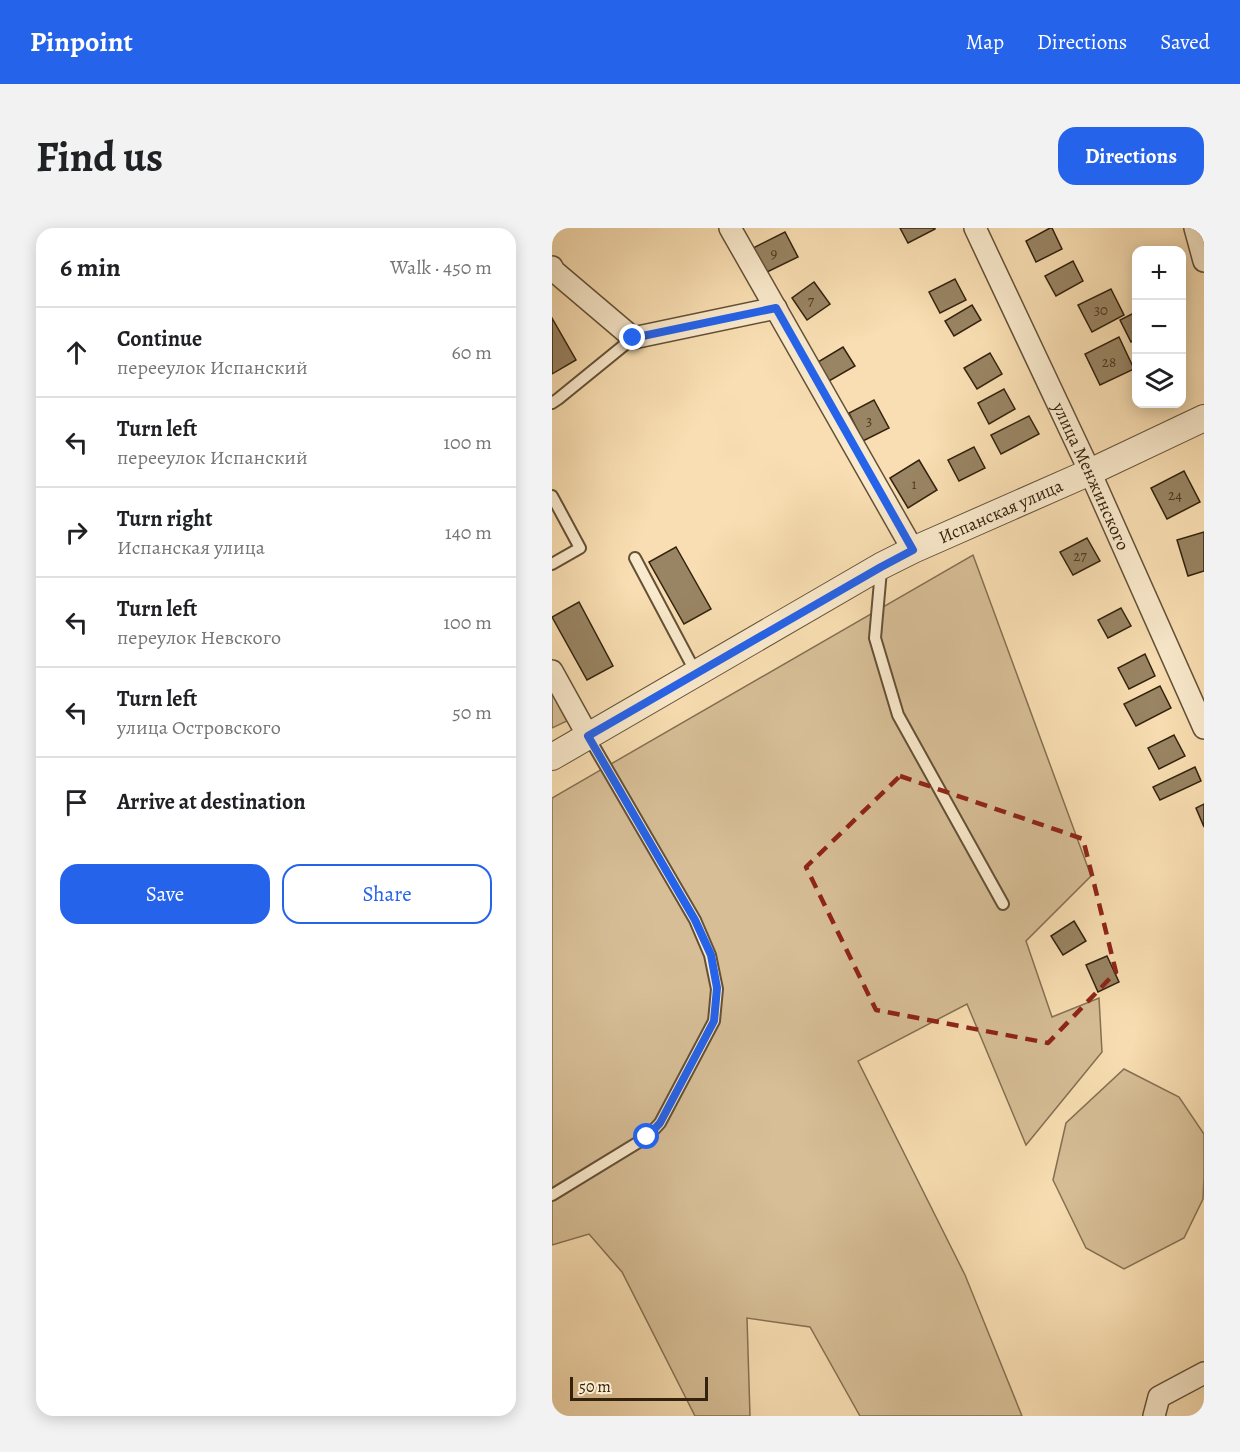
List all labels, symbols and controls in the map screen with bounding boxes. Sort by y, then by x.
text: Pinpoint [30,23,133,61]
text: Map [966,28,1004,56]
text: Directions [1037,28,1127,56]
text: Saved [1160,28,1210,56]
button: Directions [1058,127,1204,185]
text: Find us [36,128,163,185]
house number: 9 [771,243,778,263]
map controls [1132,246,1186,408]
button: + [1132,246,1186,300]
text: 6 min [60,250,121,285]
text: Walk · 450 m [390,254,492,281]
house number: 7 [808,291,815,311]
house number: 30 [1094,300,1108,320]
button: − [1132,300,1186,354]
text: Continue [117,324,202,354]
route end [619,324,645,350]
icon: ahead [60,336,93,369]
text: 60 m [452,339,492,366]
house number: 28 [1102,352,1116,372]
text: перееулок Испанский [117,354,308,381]
button: layers [1132,354,1186,408]
street label: улица Менжинского [1046,397,1135,554]
house number: 3 [866,411,872,431]
text: Turn left [117,414,197,444]
icon: left [60,426,93,459]
text: 100 m [443,429,492,456]
text: перееулок Испанский [117,444,308,471]
street label: Испанская улица [935,473,1067,549]
house number: 1 [911,474,917,494]
house number: 24 [1168,485,1182,505]
text: Turn right [117,504,213,534]
icon: right [60,516,93,549]
text: 140 m [445,519,492,546]
text: Испанская улица [117,534,265,561]
house number: 27 [1073,546,1087,566]
text: Turn left [117,594,197,624]
icon: left [60,606,93,639]
text: 100 m [443,609,492,636]
text: переулок Невского [117,624,281,651]
text: Turn left [117,684,197,714]
icon: left [60,696,93,729]
text: 50 m [452,699,492,726]
text: улица Островского [117,714,281,741]
icon: arrive [60,786,93,819]
text: Arrive at destination [117,787,306,817]
button: Save [60,864,270,924]
button: Share [282,864,492,924]
route start [633,1123,659,1149]
scale bar [570,1374,708,1402]
text: 50 m [579,1376,611,1398]

